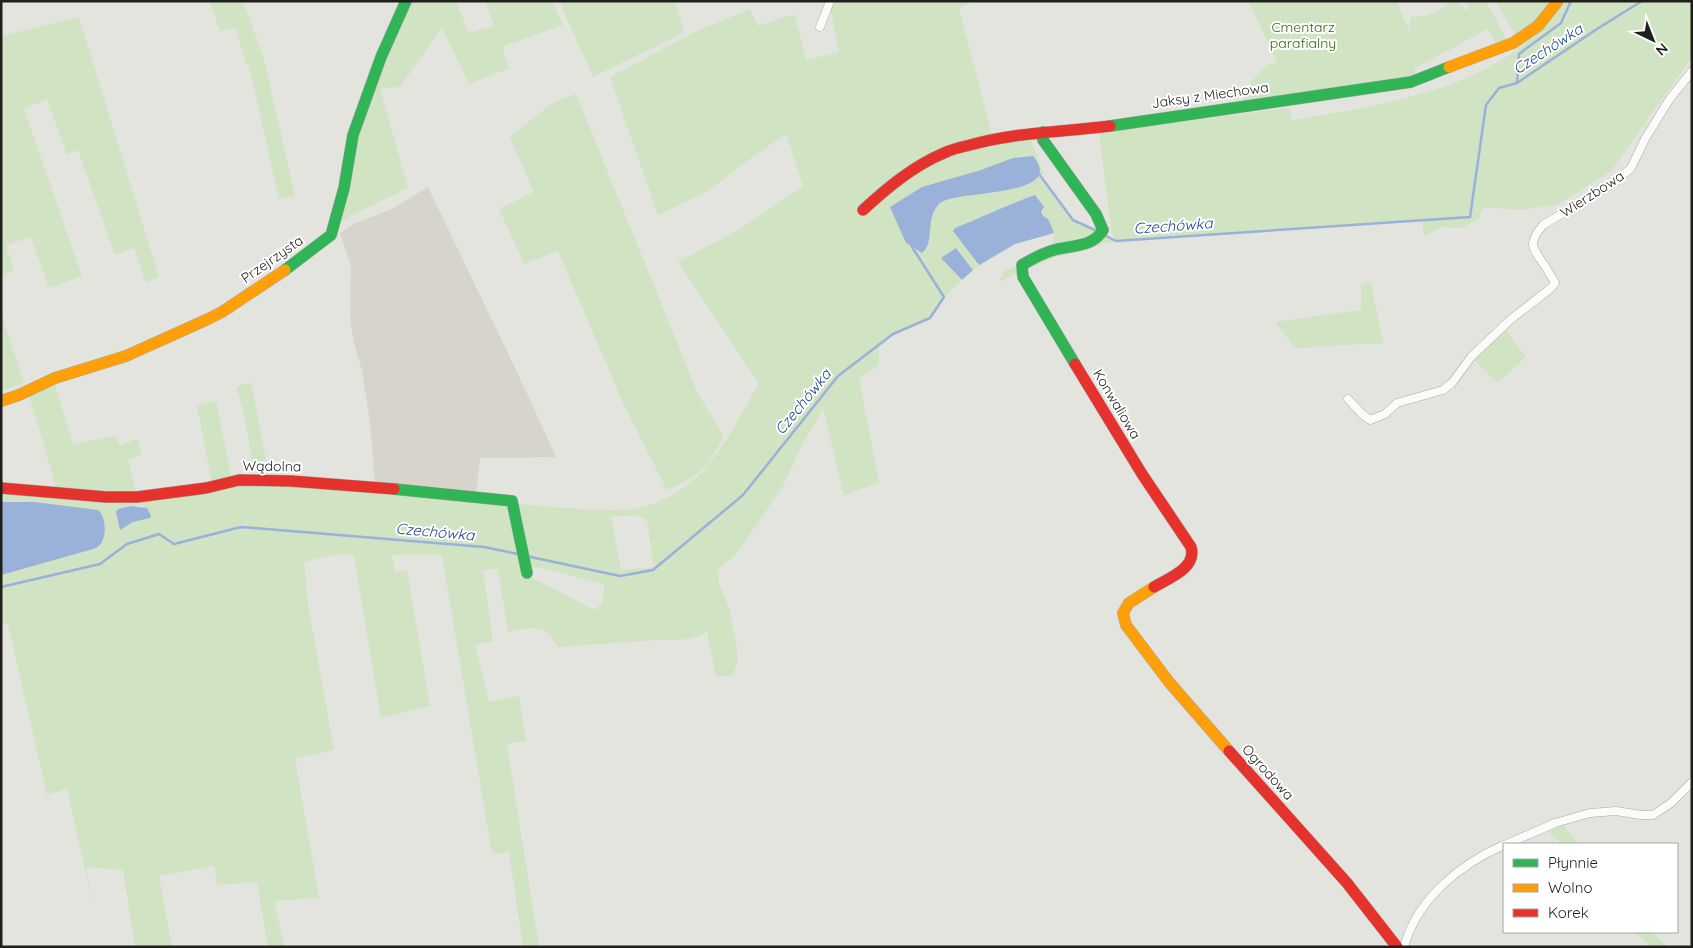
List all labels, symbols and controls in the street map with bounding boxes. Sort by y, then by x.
north arrow [1628,15,1678,65]
park label: Cmentarz parafialny [1270,18,1336,52]
water label: Czechówka [1509,19,1587,78]
text: N [1652,39,1672,60]
street label: Jaksy z Miechowa [1150,78,1270,112]
street label: Wierzbowa [1557,167,1627,221]
water label: Czechówka [1133,213,1214,238]
street label: Przejrzysta [237,231,307,287]
water label: Czechówka [770,364,835,438]
street label: Konwaliowa [1089,366,1145,442]
street label: Wądolna [243,456,301,476]
water label: Czechówka [395,519,476,544]
street label: Ogrodowa [1238,740,1298,804]
legend [1503,843,1678,933]
text: Płynnie [1548,853,1598,872]
text: Wolno [1548,878,1593,897]
text: Korek [1548,903,1589,922]

